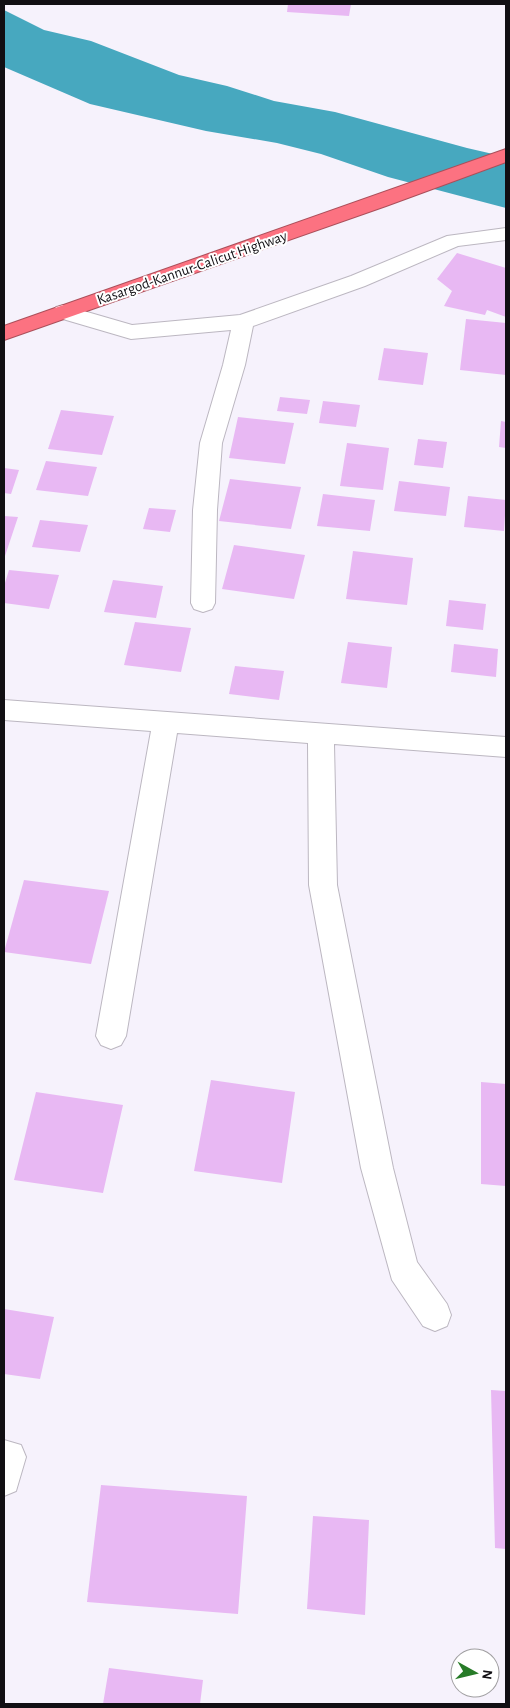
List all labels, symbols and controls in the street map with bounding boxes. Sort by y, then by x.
street label: Kasargod-Kannur-Calicut Highway [95,228,289,308]
north arrow [450,1648,500,1698]
text: N [479,1669,494,1680]

